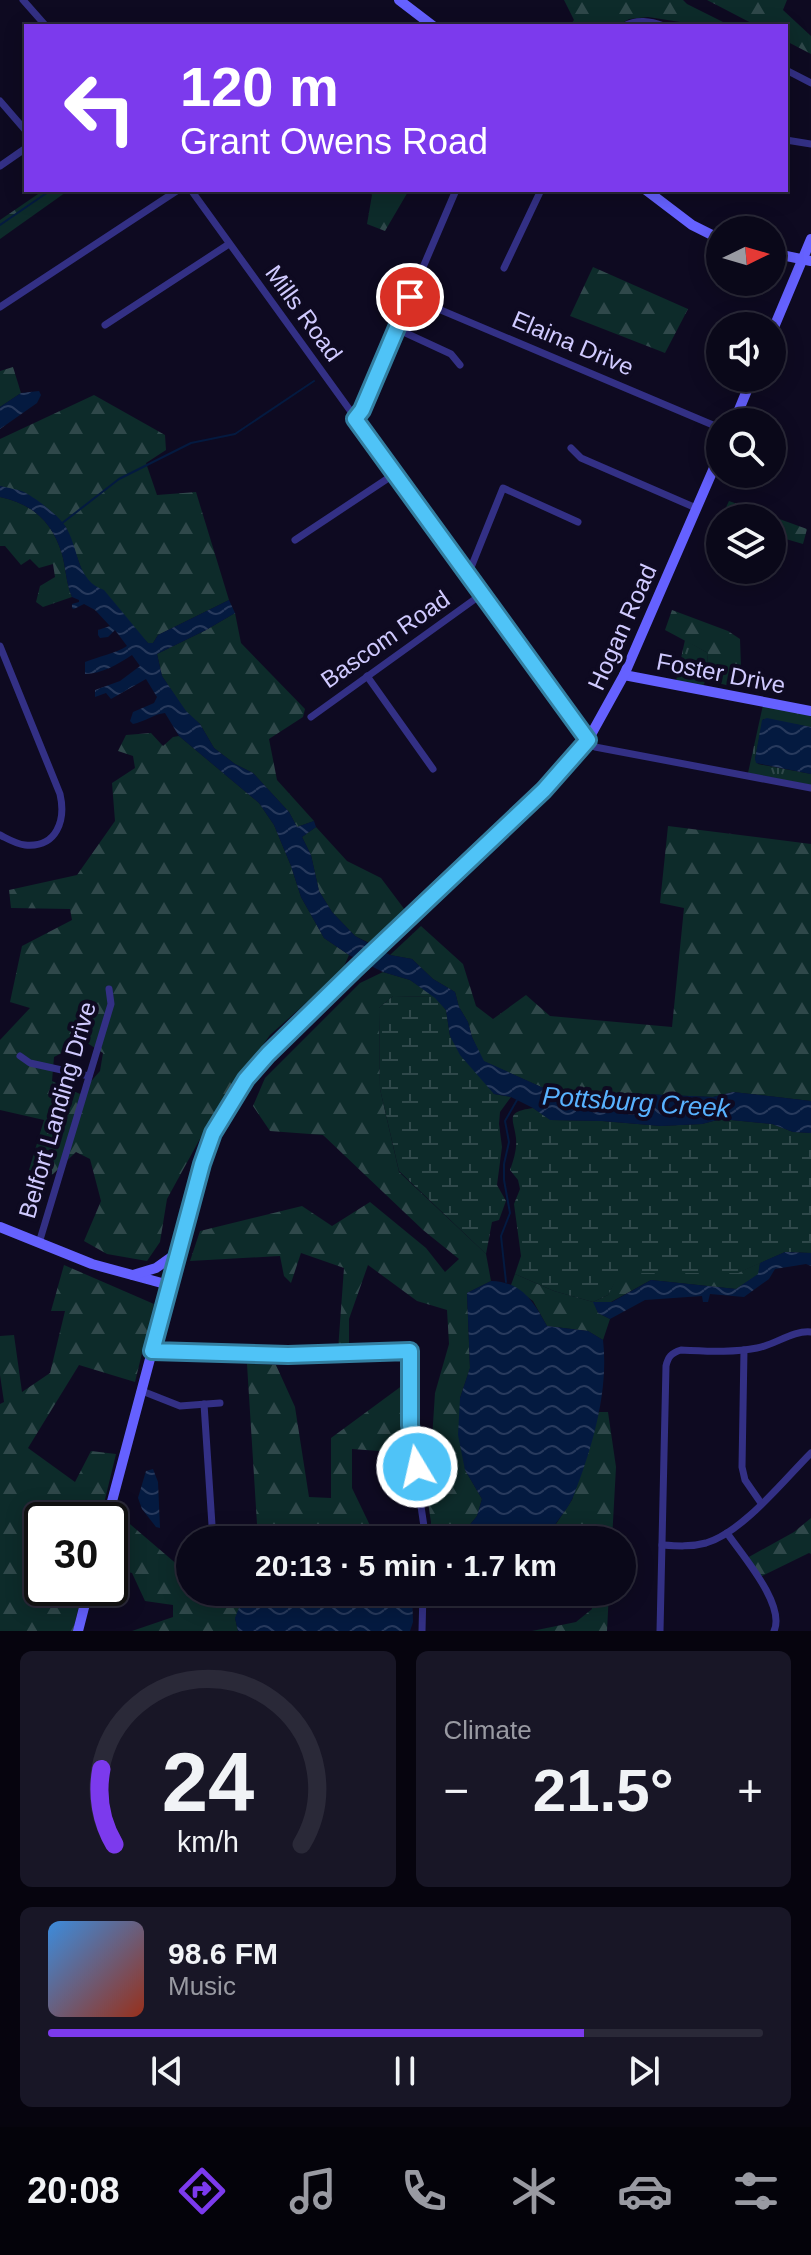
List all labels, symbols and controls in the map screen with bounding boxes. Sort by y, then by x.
text: 120 m [180,55,339,118]
icon: left [48,56,152,160]
text: Grant Owens Road [180,121,488,162]
north arrow [706,216,786,296]
map controls [706,216,786,584]
street label: Mills Road [260,260,348,366]
pin [376,263,444,331]
icon: arrive [388,275,432,319]
street label: Elaina Drive [508,305,638,381]
button: sound [706,312,786,392]
button: search [706,408,786,488]
button: layers [706,504,786,584]
street label: Hogan Road [582,560,662,694]
street label: Bascom Road [316,585,454,693]
street label: Foster Drive [654,647,788,699]
street label: Belfort Landing Drive [13,999,101,1221]
water label: Pottsburg Creek [541,1080,733,1124]
position arrow [375,1425,459,1509]
speed limit sign: 30 [24,1502,128,1606]
text: 20:13 · 5 min · 1.7 km [255,1549,557,1582]
text: Climate [444,1715,532,1745]
text: 24 [161,1736,254,1829]
text: 21.5° [533,1757,674,1824]
text: − [444,1766,469,1815]
text: + [737,1766,763,1815]
text: km/h [177,1826,239,1858]
text: 98.6 FM [168,1937,278,1970]
text: Music [168,1971,236,2001]
icon: previous [145,2049,189,2093]
icon: pause [383,2049,427,2093]
icon: next [622,2049,666,2093]
icon: directions [174,2163,230,2219]
icon: music [285,2163,341,2219]
icon: phone [396,2163,452,2219]
icon: climate [506,2163,562,2219]
icon: car [617,2163,673,2219]
icon: filters [728,2163,784,2219]
text: 20:08 [27,2170,119,2211]

